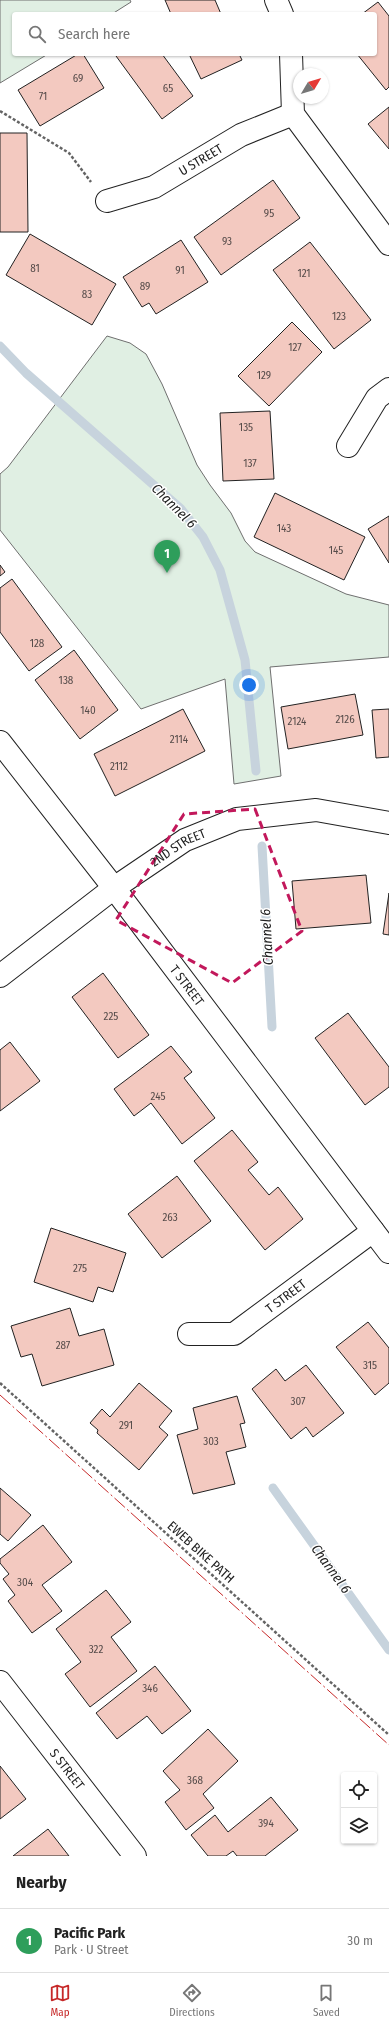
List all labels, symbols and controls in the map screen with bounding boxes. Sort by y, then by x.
search box [12,12,377,56]
icon: search [26,23,48,45]
text: Search here [58,25,130,43]
north arrow [293,68,329,104]
house number: 69 [73,72,83,85]
house number: 65 [163,82,173,95]
house number: 71 [39,90,47,103]
street label: U STREET [176,140,225,178]
house number: 95 [264,207,274,220]
house number: 93 [222,235,232,248]
house number: 81 [30,262,40,275]
house number: 91 [175,264,185,277]
house number: 121 [297,267,311,280]
house number: 89 [140,280,150,293]
house number: 83 [82,288,92,301]
house number: 123 [332,310,346,323]
house number: 127 [288,341,302,354]
house number: 129 [257,369,271,382]
house number: 135 [239,421,253,434]
house number: 137 [243,457,257,470]
water label: Channel 6 [148,480,200,532]
house number: 143 [277,522,291,535]
pin: 1 [154,540,180,573]
house number: 145 [329,544,343,557]
house number: 128 [30,637,45,650]
house number: 138 [59,674,74,687]
your location [239,675,259,695]
house number: 140 [80,704,96,717]
house number: 2126 [335,713,355,726]
house number: 2124 [288,715,307,728]
house number: 2114 [170,733,189,746]
house number: 2112 [110,760,128,773]
street label: 2ND STREET [147,825,207,869]
water label: Channel 6 [257,908,277,966]
street label: T STREET [167,962,207,1008]
house number: 225 [104,1010,118,1023]
house number: 245 [151,1090,165,1103]
house number: 263 [162,1211,178,1224]
house number: 275 [73,1262,87,1275]
street label: T STREET [262,1276,309,1316]
house number: 287 [56,1339,71,1352]
house number: 315 [363,1359,377,1372]
house number: 307 [291,1395,306,1408]
house number: 291 [119,1419,133,1432]
house number: 303 [203,1435,219,1448]
street label: EWEB BIKE PATH [164,1518,238,1586]
water label: Channel 6 [308,1541,355,1597]
house number: 304 [17,1576,34,1589]
house number: 322 [89,1643,103,1656]
house number: 346 [142,1682,158,1695]
street label: S STREET [47,1746,88,1792]
map controls [341,1772,377,1844]
button: locate [341,1772,377,1808]
house number: 368 [187,1774,203,1787]
button: layers [341,1808,377,1844]
house number: 394 [258,1817,274,1830]
text: Nearby [16,1872,67,1893]
text: Pacific Park [54,1924,125,1942]
text: 1 [26,1933,32,1948]
text: 30 m [347,1933,373,1948]
text: Park · U Street [54,1942,129,1957]
tab: Map [49,1982,71,2019]
tab: Directions [169,1982,215,2019]
tab: Saved [313,1982,340,2019]

